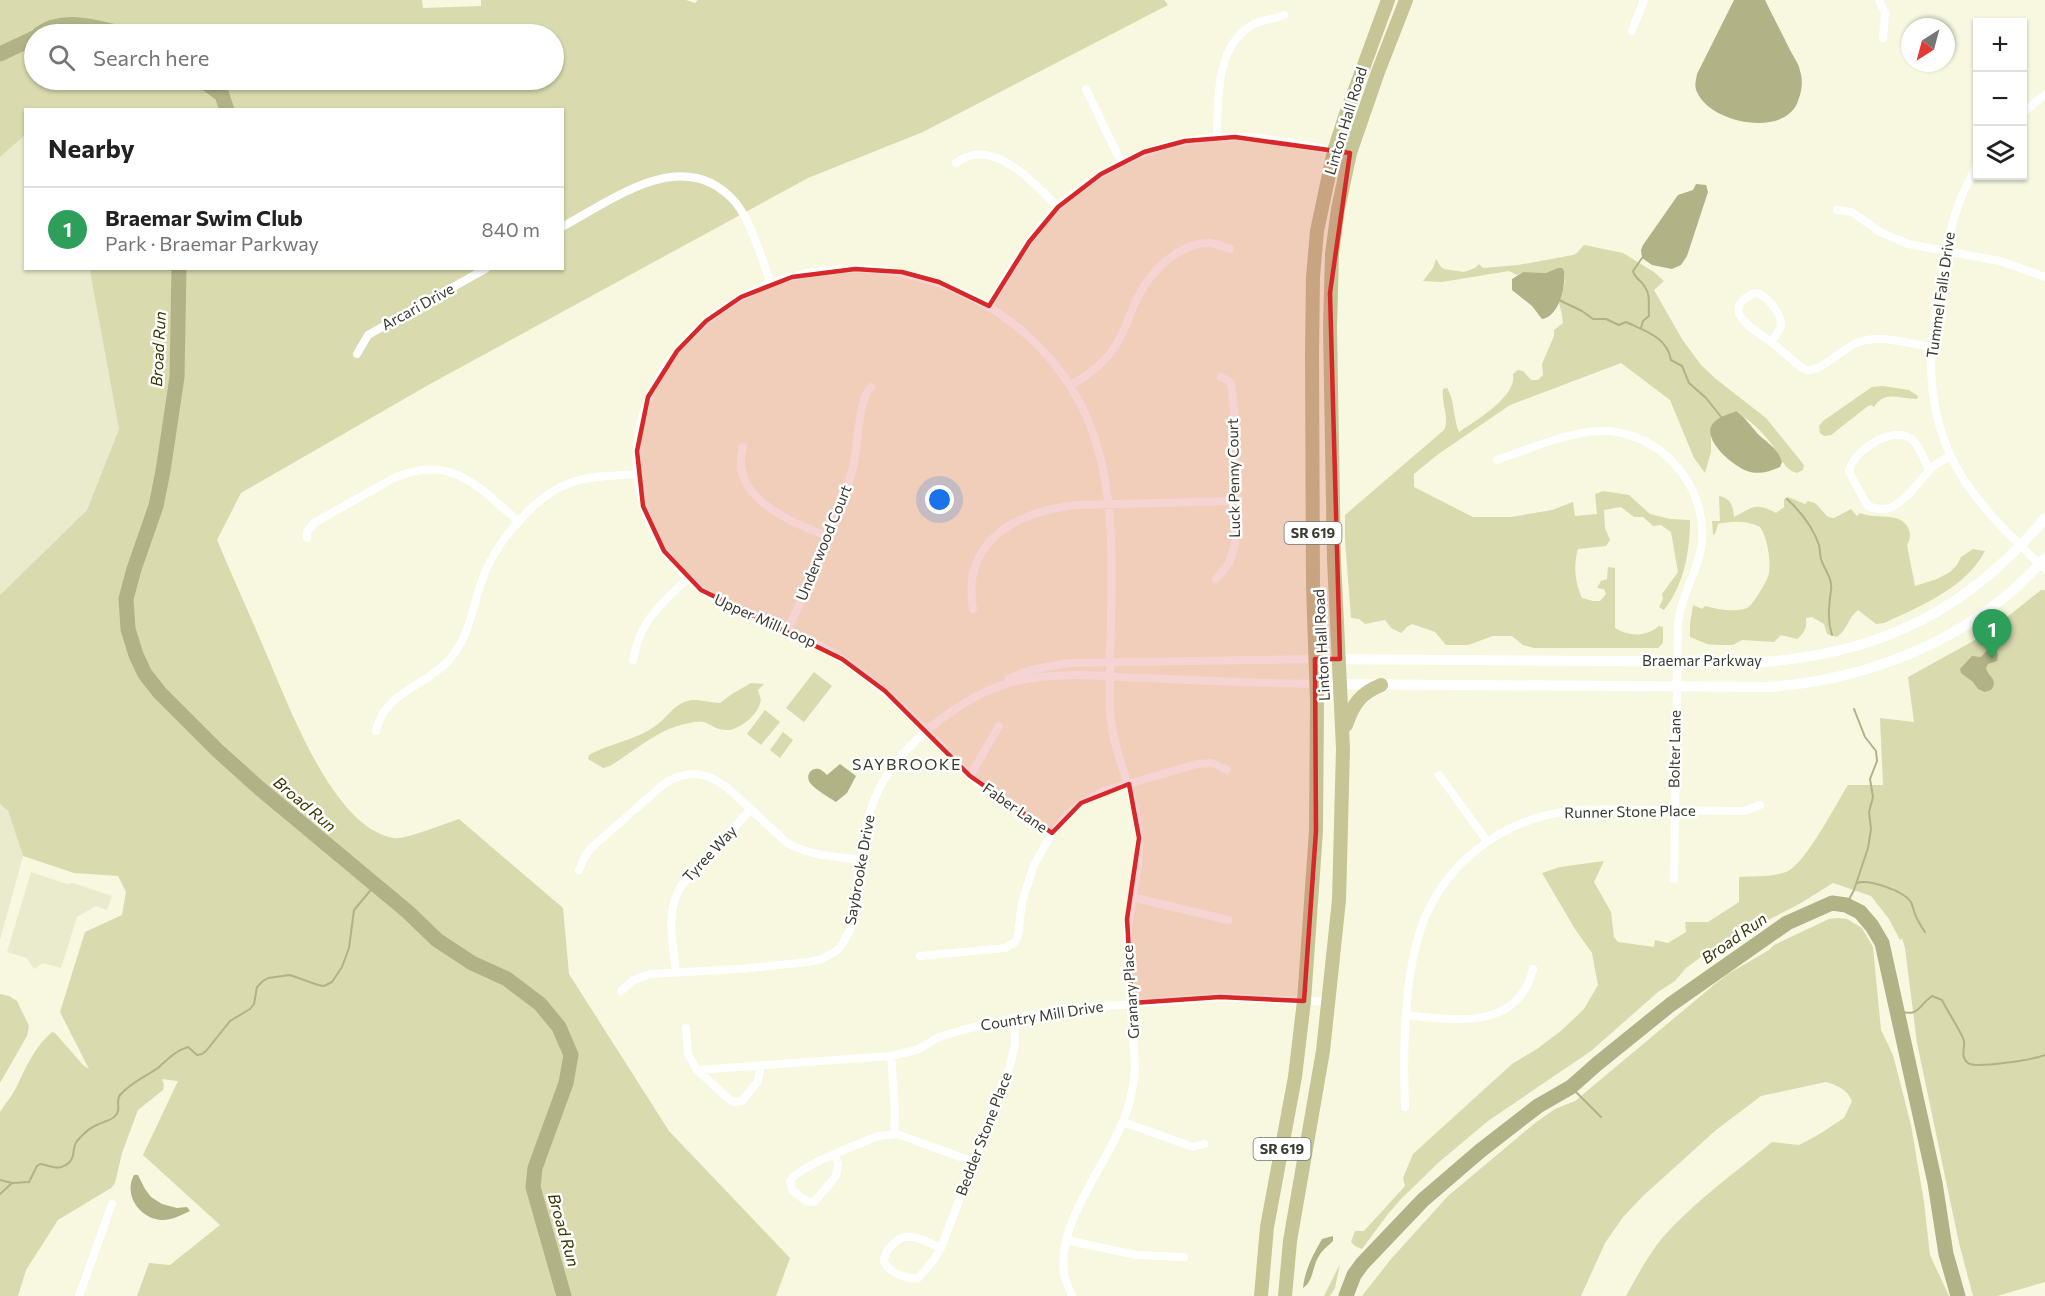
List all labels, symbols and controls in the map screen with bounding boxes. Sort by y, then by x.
north arrow [1901,18,1955,72]
map controls [1973,18,2027,180]
button: + [1973,18,2027,72]
search box [24,24,564,90]
icon: search [45,41,78,74]
text: Search here [93,44,209,71]
street label: Linton Hall Road [1320,64,1370,177]
button: − [1973,72,2027,126]
button: layers [1973,126,2027,180]
text: Nearby [48,132,135,163]
text: Braemar Swim Club [105,204,303,231]
text: 1 [63,217,72,241]
text: 840 m [482,217,540,241]
text: Park · Braemar Parkway [105,231,319,255]
street label: Tummel Falls Drive [1922,231,1958,359]
street label: Arcari Drive [378,279,457,333]
water label: Broad Run [146,311,169,387]
street label: Luck Penny Court [1223,418,1243,538]
street label: Underwood Court [792,482,854,603]
your location [925,485,954,514]
road number: SR 619 [1284,522,1342,544]
street label: Linton Hall Road [1309,589,1333,702]
street label: Upper Mill Loop [712,590,819,651]
pin: 1 [1972,610,2012,659]
street label: Braemar Parkway [1642,651,1762,669]
street label: Bolter Lane [1664,710,1684,788]
district label: SAYBROOKE [852,754,962,773]
water label: Broad Run [270,772,340,835]
street label: Faber Lane [980,778,1051,836]
street label: Runner Stone Place [1564,801,1696,821]
street label: Saybrooke Drive [840,813,878,926]
street label: Tyree Way [679,821,740,885]
water label: Broad Run [1697,908,1770,967]
street label: Granary Place [1118,944,1142,1040]
street label: Country Mill Drive [979,996,1105,1034]
street label: Bedder Stone Place [951,1069,1015,1198]
road number: SR 619 [1254,1138,1310,1160]
water label: Broad Run [545,1191,584,1269]

